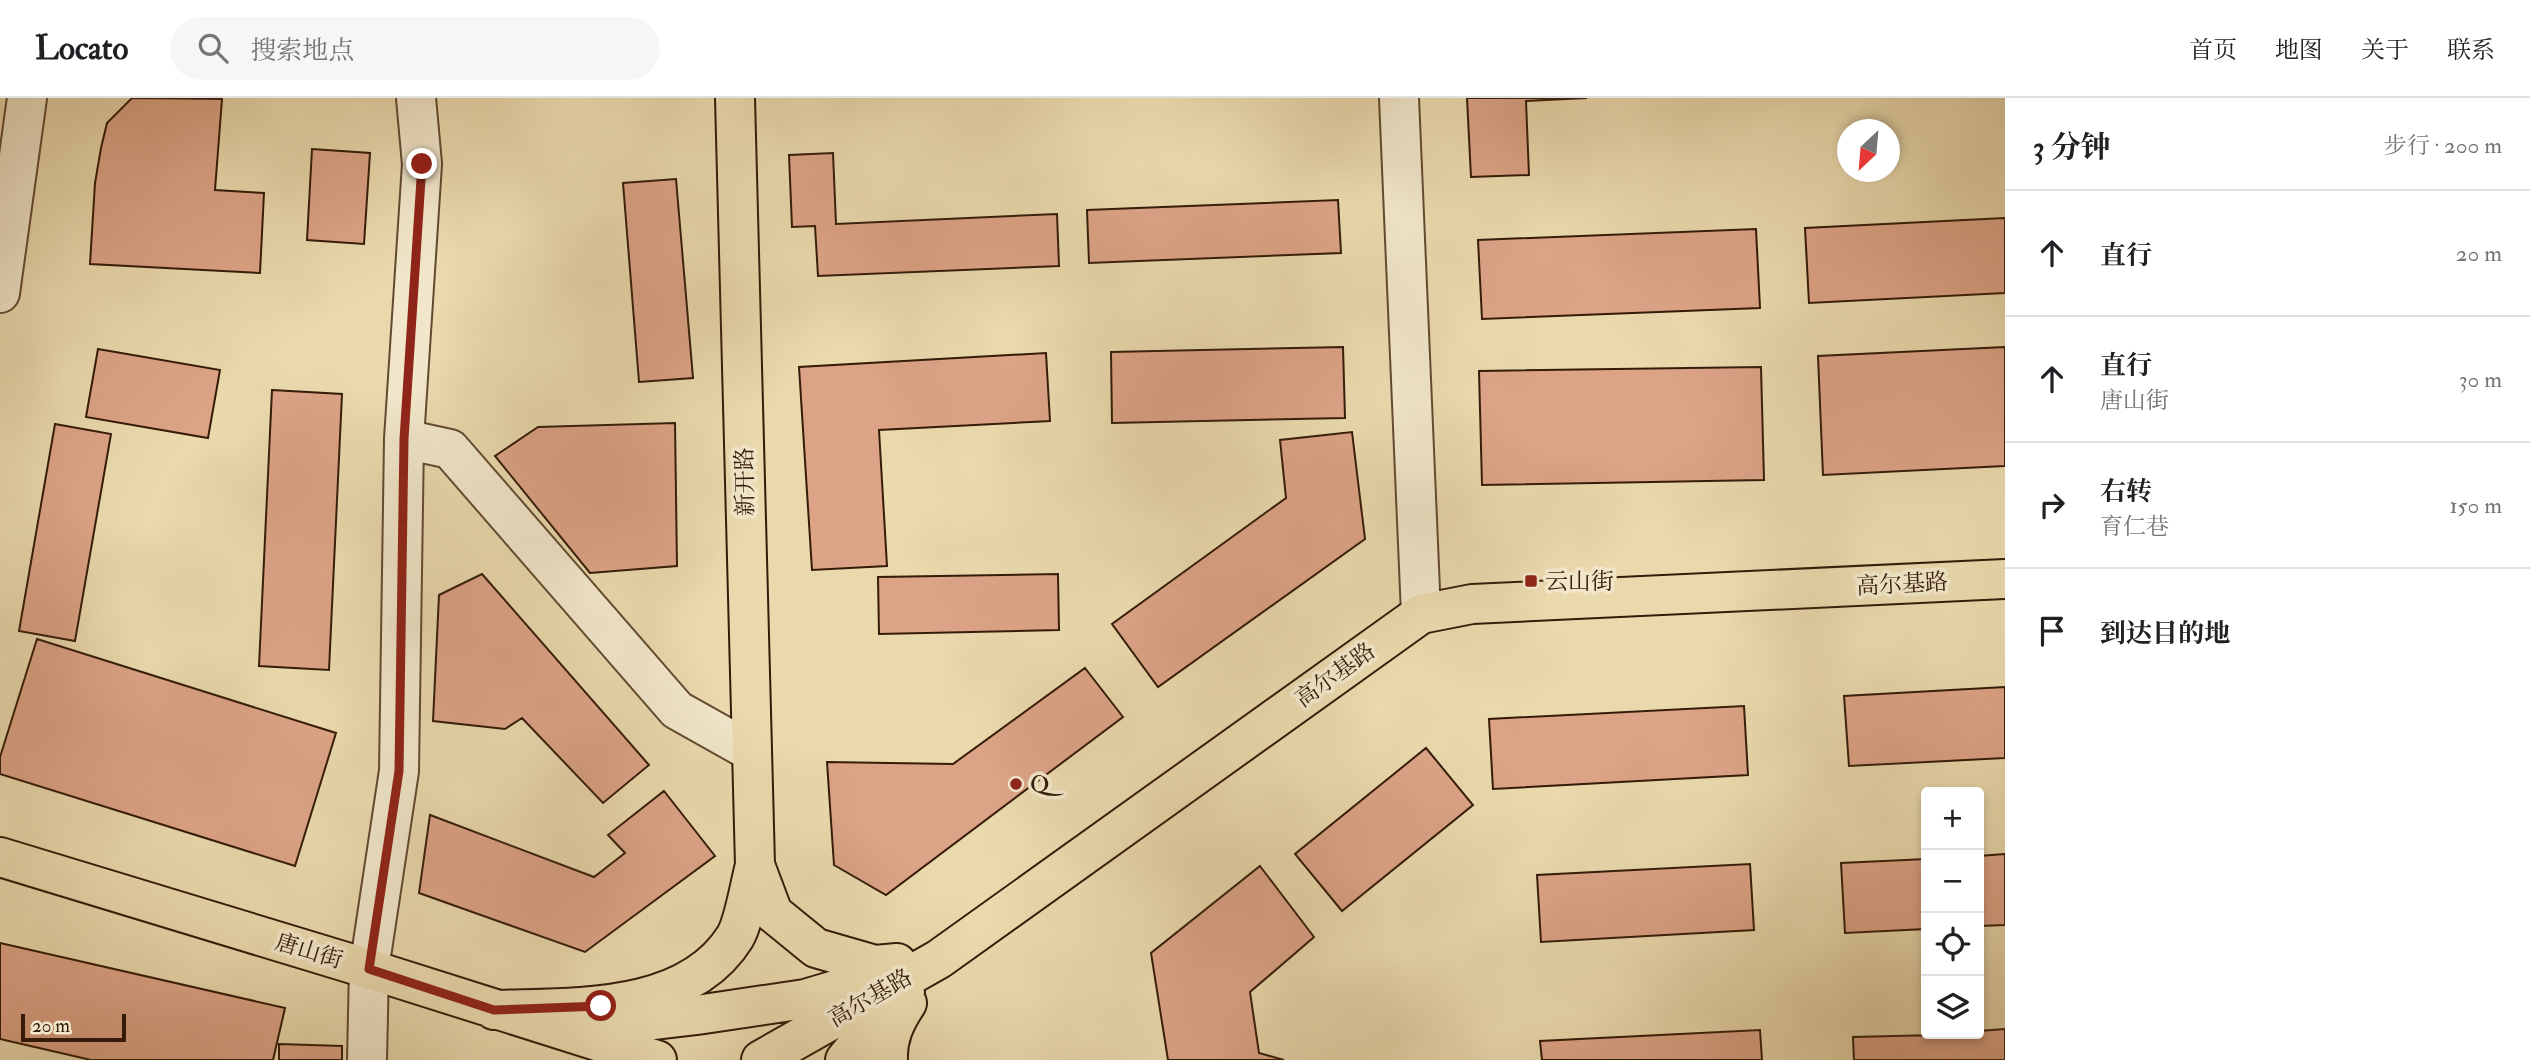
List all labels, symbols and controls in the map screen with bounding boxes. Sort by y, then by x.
search box [170,17,660,80]
text: Locato [35,28,128,69]
icon: search [194,29,232,67]
text: 搜索地点 [250,35,354,67]
text: 首页 [2189,35,2237,66]
text: 地图 [2275,35,2323,66]
text: 关于 [2361,35,2409,66]
text: 联系 [2447,35,2495,66]
north arrow [1837,119,1900,182]
text: 3 分钟 [2033,129,2111,166]
text: 步行 · 200 m [2384,131,2502,160]
route end [406,148,437,179]
icon: ahead [2033,234,2071,272]
text: 20 m [2456,239,2502,268]
text: 直行 [2100,240,2152,272]
text: 直行 [2100,350,2152,382]
icon: ahead [2033,360,2071,398]
text: 30 m [2459,365,2502,394]
text: 唐山街 [2100,386,2169,415]
street label: 新开路 [730,447,760,517]
text: 右转 [2100,476,2152,508]
icon: right [2033,486,2071,524]
text: 150 m [2449,491,2502,520]
text: 育仁巷 [2100,512,2169,541]
place label: 云山街 [1545,567,1614,596]
street label: 高尔基路 [1855,567,1949,601]
marker: 云山街 [1523,573,1539,589]
icon: arrive [2033,612,2071,650]
text: 到达目的地 [2100,618,2230,650]
street label: 高尔基路 [1289,636,1381,714]
place label: Q [1030,770,1064,799]
marker: Q [1008,776,1024,792]
map controls [1921,787,1984,1039]
button: + [1921,787,1984,850]
button: − [1921,850,1984,913]
button: locate [1921,913,1984,976]
street label: 唐山街 [272,927,346,975]
street label: 高尔基路 [823,962,917,1034]
button: layers [1921,976,1984,1039]
route start [585,990,616,1021]
scale bar [21,1011,126,1043]
text: 20 m [32,1014,70,1038]

